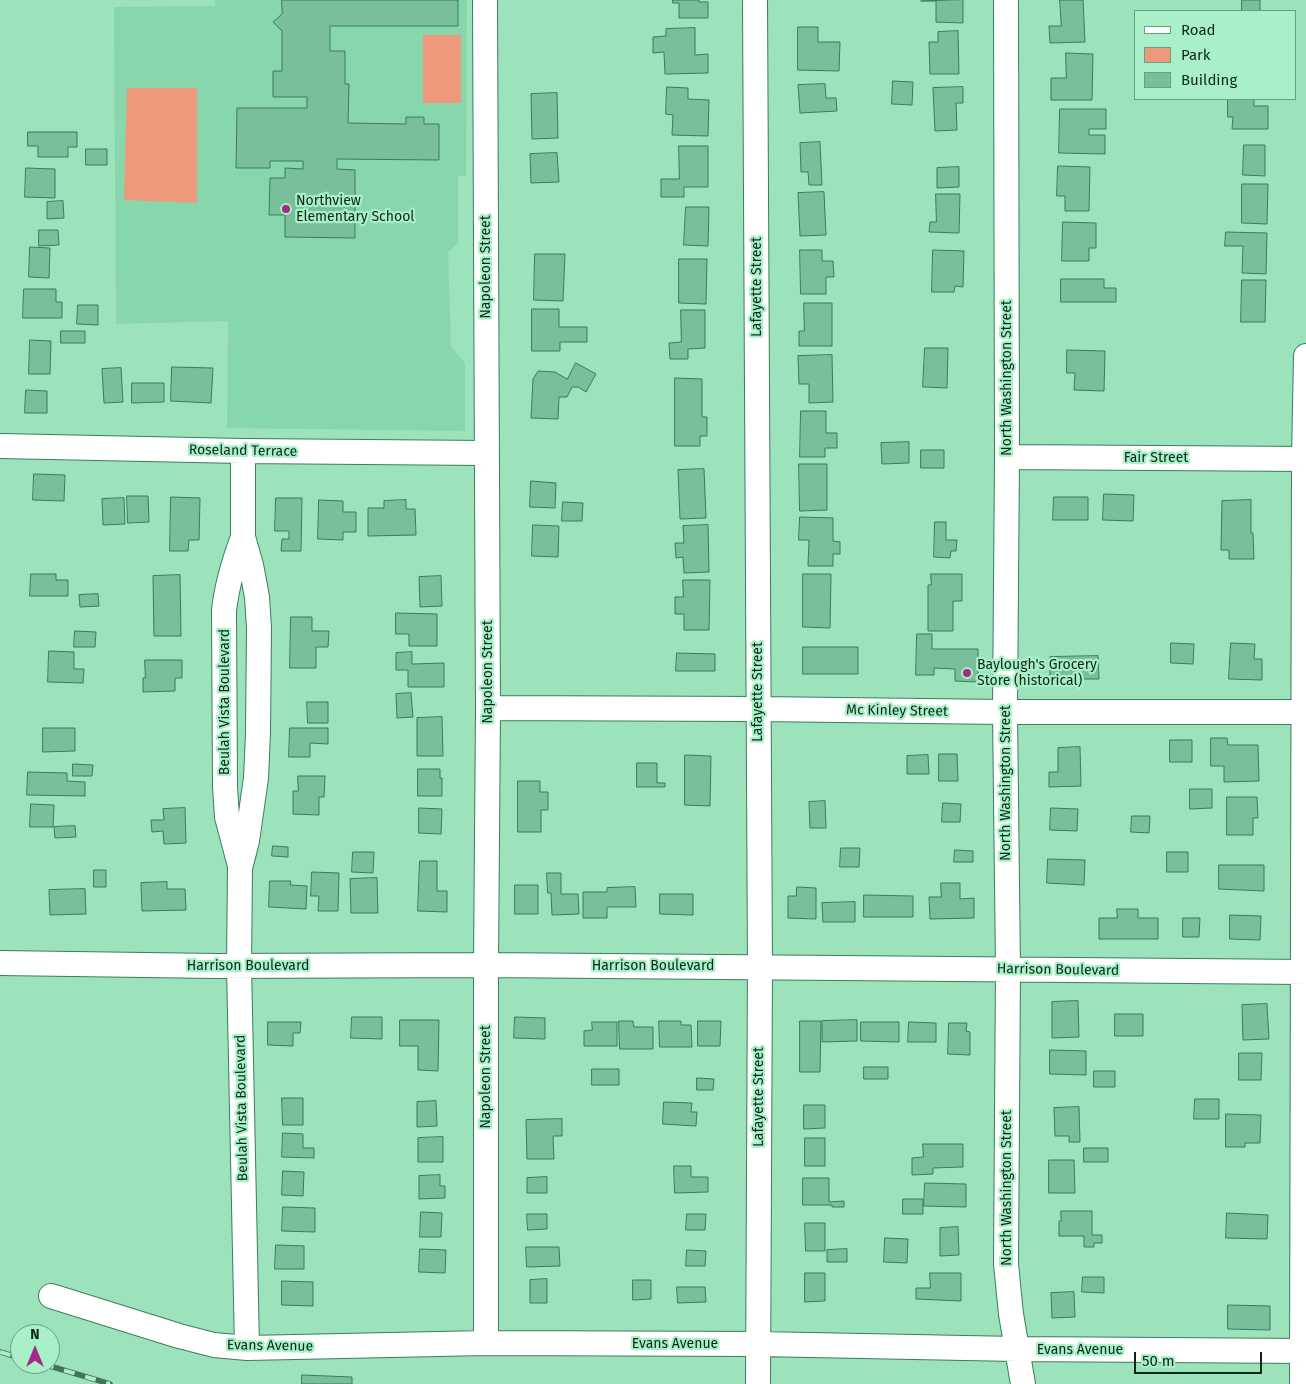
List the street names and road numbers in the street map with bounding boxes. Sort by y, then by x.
street label: Napoleon Street [478,215,494,319]
street label: Lafayette Street [749,237,765,337]
street label: North Washington Street [999,300,1015,456]
street label: Roseland Terrace [189,442,297,460]
street label: Fair Street [1124,450,1188,466]
street label: Napoleon Street [480,620,496,724]
street label: Beulah Vista Boulevard [217,629,233,775]
street label: Lafayette Street [750,642,766,742]
street label: Mc Kinley Street [846,702,948,720]
street label: North Washington Street [998,705,1014,861]
street label: Harrison Boulevard [187,958,309,974]
street label: Harrison Boulevard [592,958,714,974]
street label: Harrison Boulevard [997,961,1119,979]
street label: Napoleon Street [478,1025,494,1129]
street label: Beulah Vista Boulevard [232,1035,252,1181]
street label: Lafayette Street [751,1047,767,1147]
street label: North Washington Street [999,1110,1015,1266]
street label: Evans Avenue [632,1336,718,1352]
street label: Evans Avenue [227,1337,313,1355]
street label: Evans Avenue [1037,1342,1123,1358]

